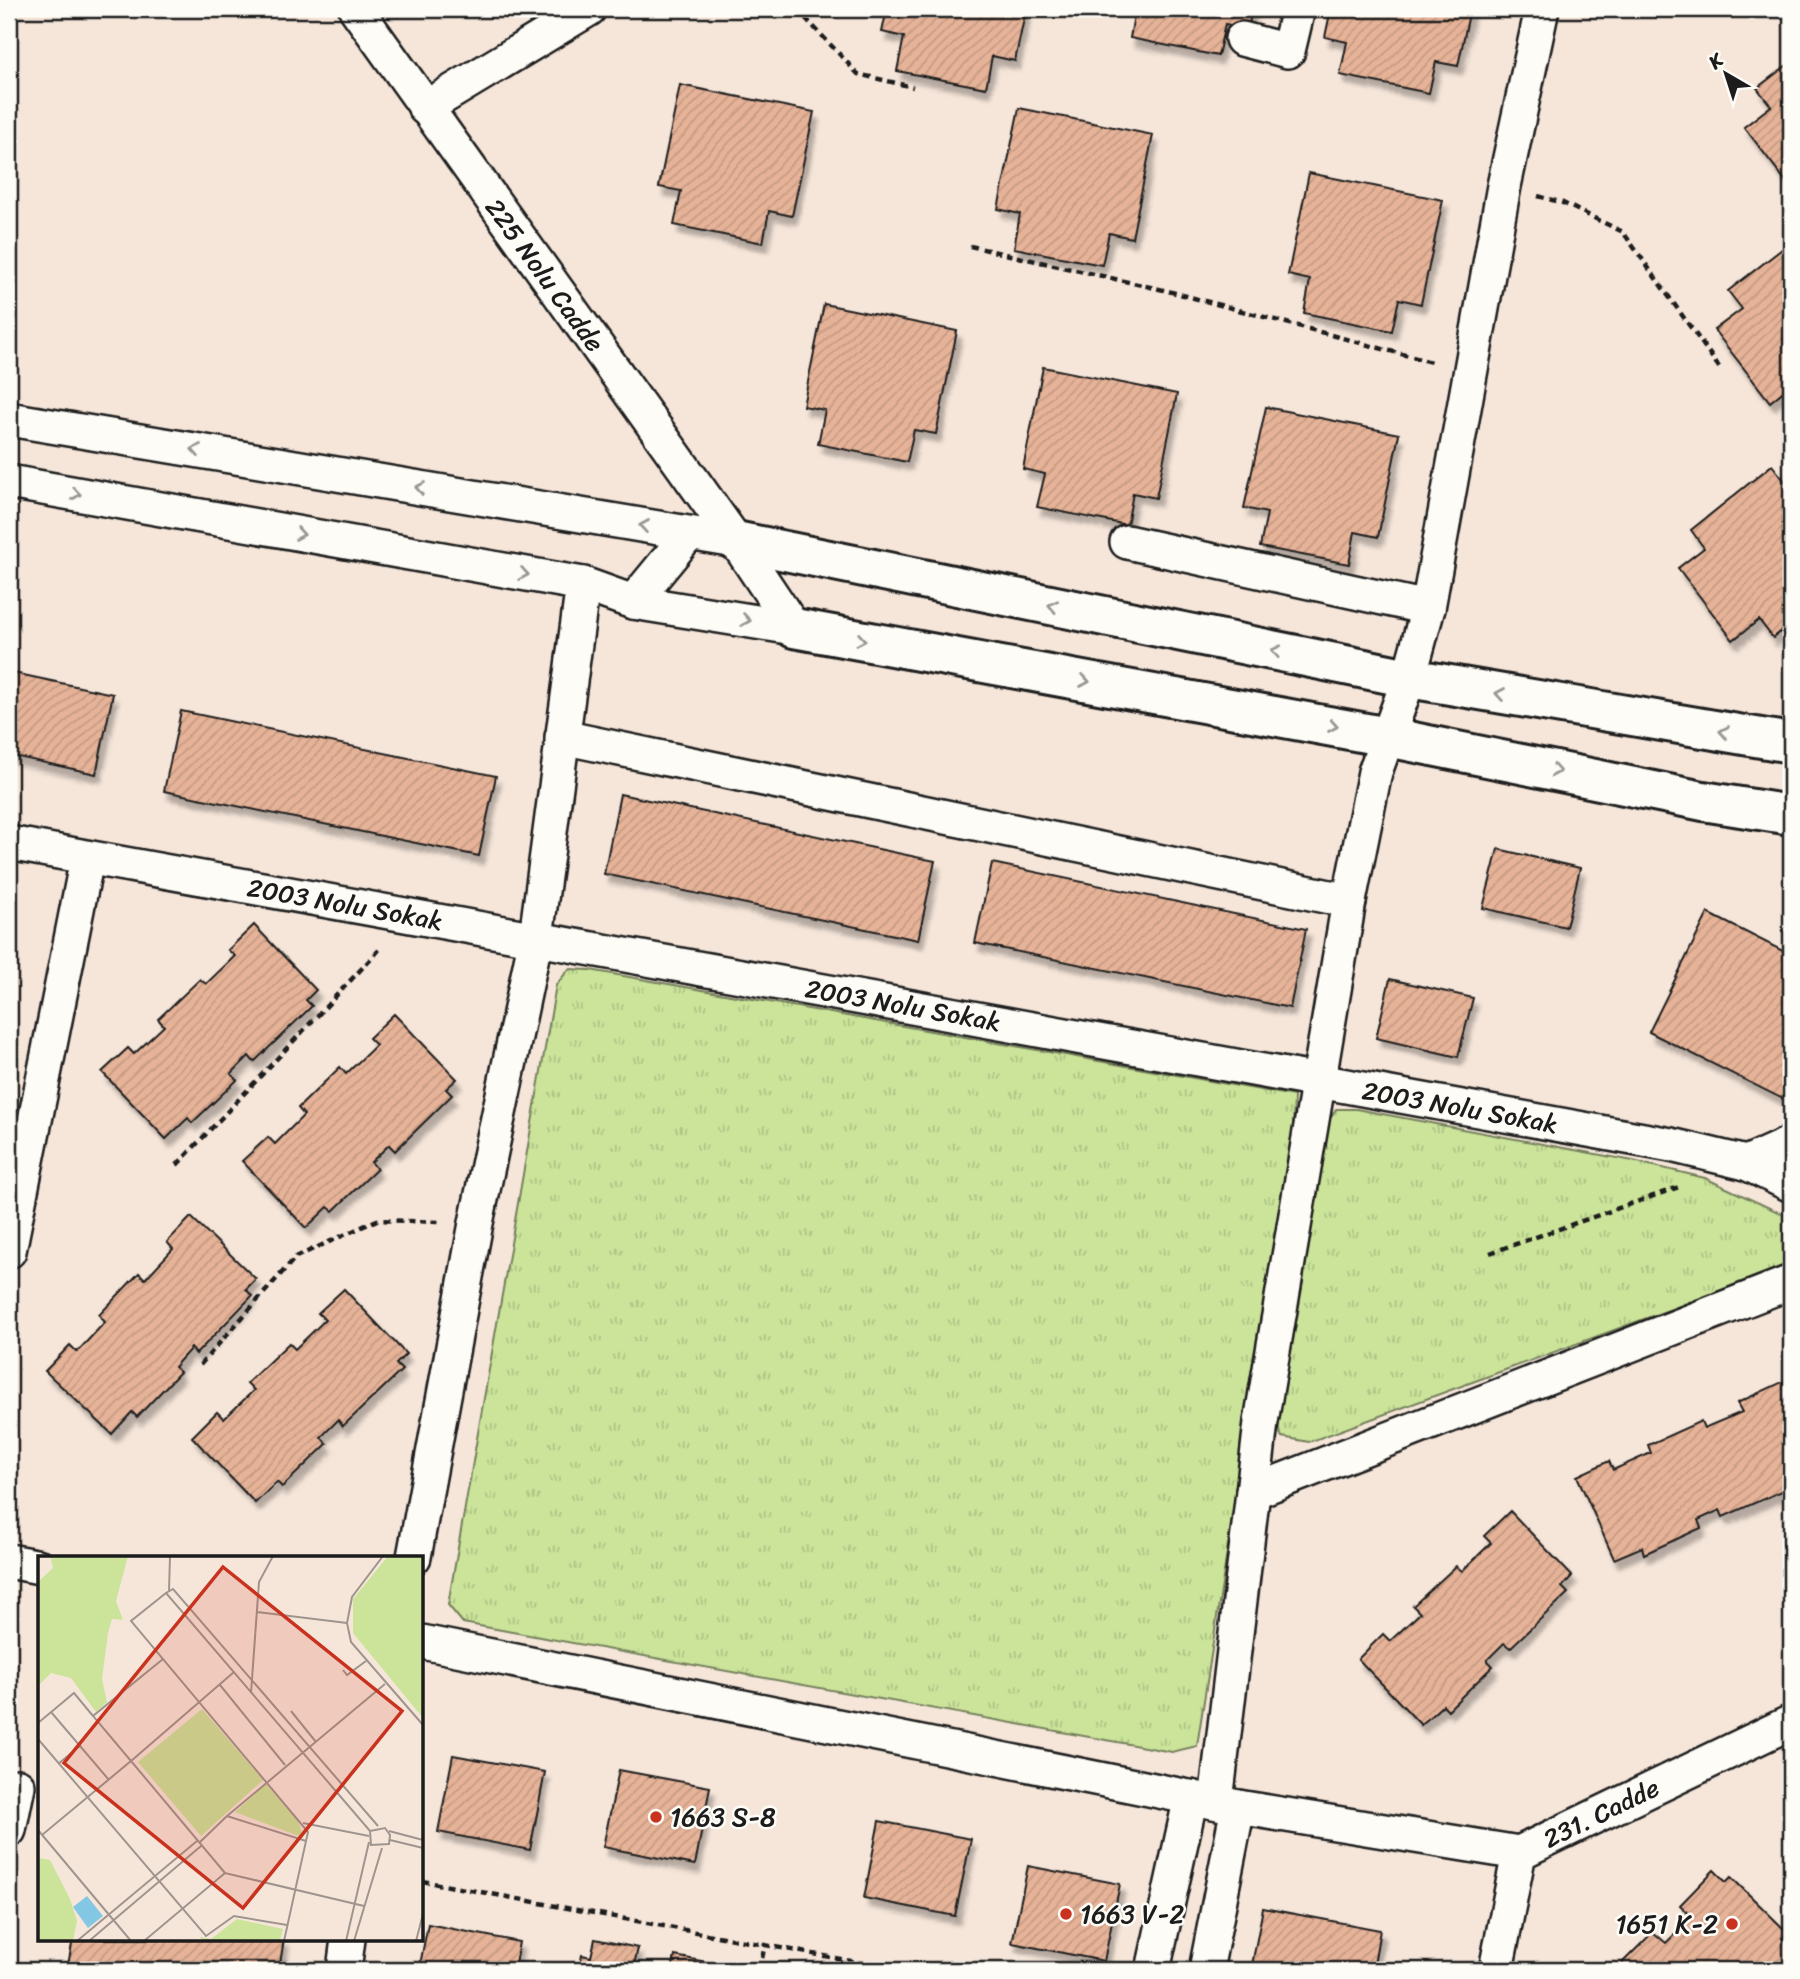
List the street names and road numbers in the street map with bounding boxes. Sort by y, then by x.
street label: 225 Nolu Cadde [473,188,617,362]
street label: 2003 Nolu Sokak [243,864,447,944]
street label: 2003 Nolu Sokak [801,965,1005,1045]
street label: 2003 Nolu Sokak [1358,1067,1562,1147]
street label: 231. Cadde [1535,1765,1667,1861]

